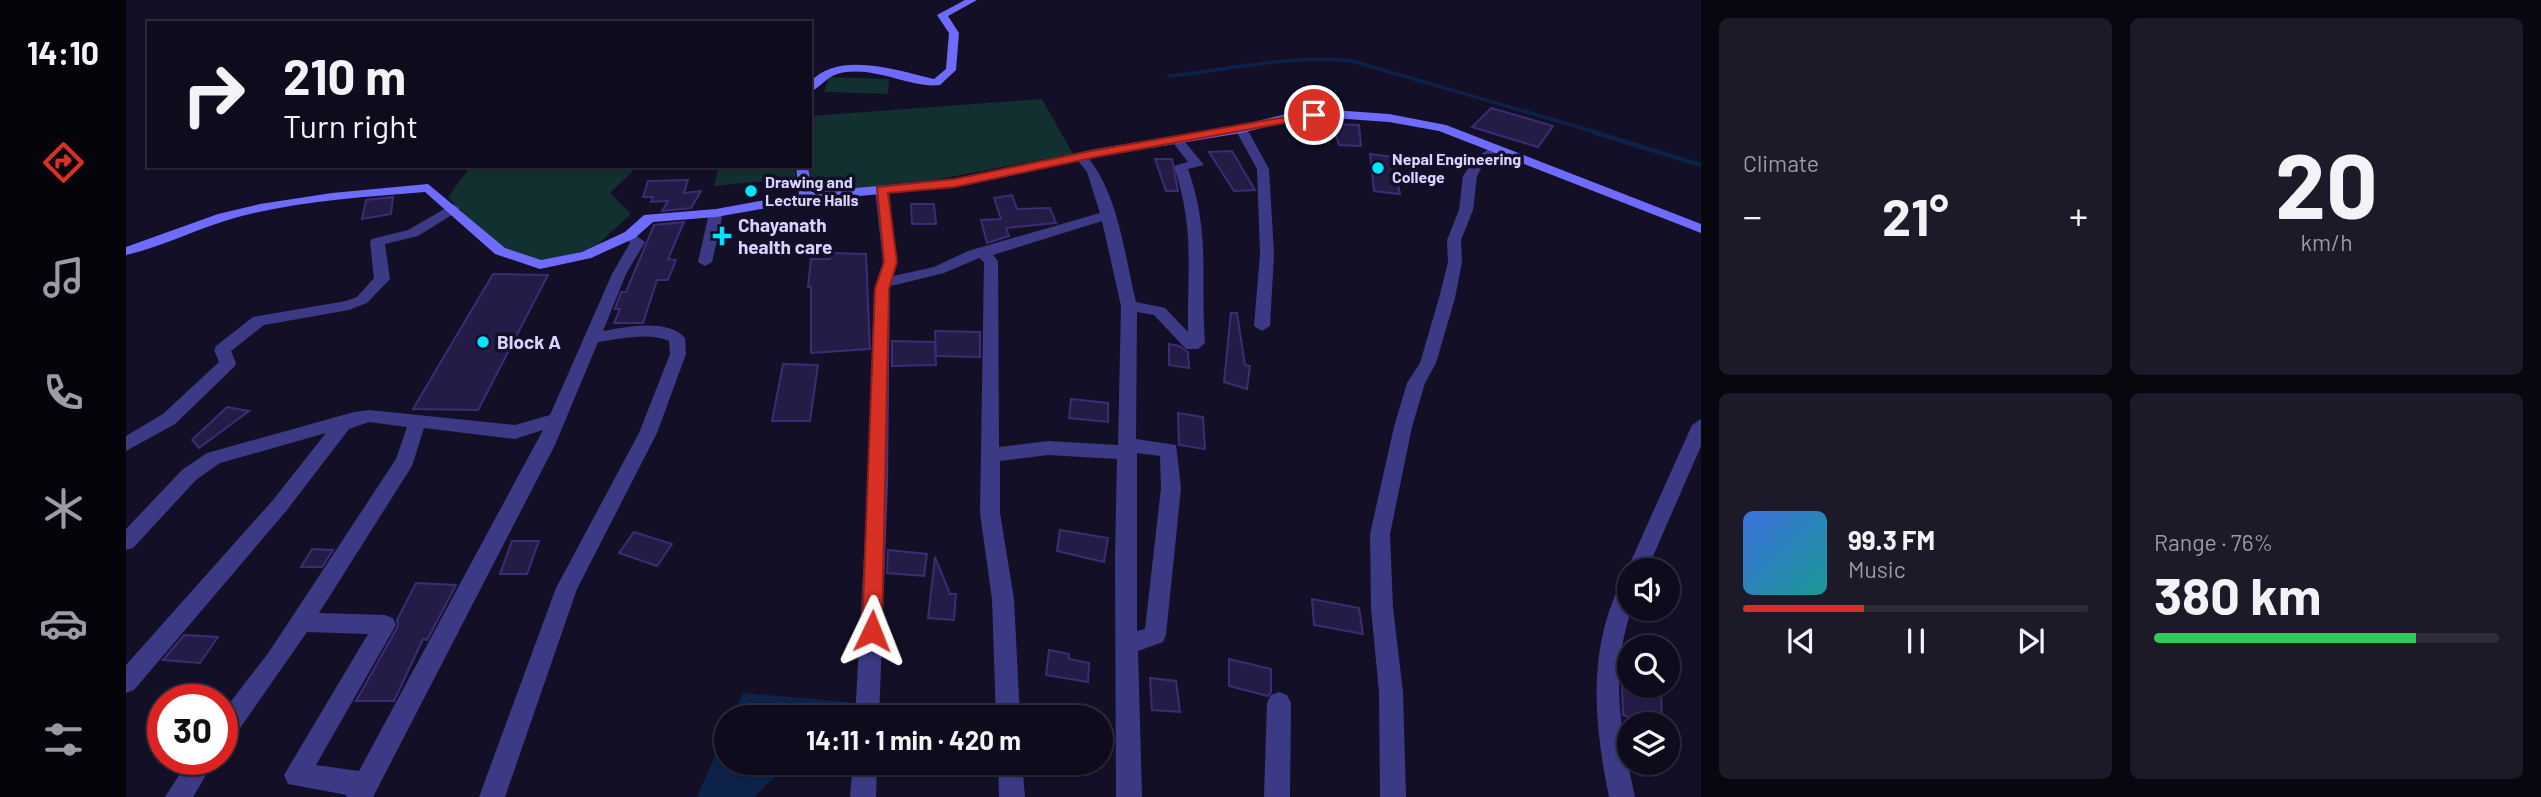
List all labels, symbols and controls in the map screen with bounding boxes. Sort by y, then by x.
text: 14:10 [27,33,99,71]
text: 210 m [283,46,406,105]
icon: right [168,49,259,140]
pin [1284,85,1344,145]
icon: arrive [1295,96,1333,134]
text: Turn right [283,106,418,144]
text: 20 [2275,128,2378,237]
icon: directions [39,138,88,187]
place label: Nepal Engineering College [1392,149,1521,186]
text: Climate [1743,149,1819,177]
marker: Nepal Engineering College [1370,160,1386,176]
place label: Drawing and Lecture Halls [765,172,858,209]
marker: Drawing and Lecture Halls [743,183,759,199]
text: 21° [1882,184,1949,246]
text: − [1743,192,1762,238]
text: + [2069,192,2088,238]
place label: Chayanath health care [738,213,832,258]
marker: Chayanath health care [712,226,732,246]
text: km/h [2300,228,2353,256]
icon: music [39,253,88,302]
place label: Block A [497,330,561,353]
marker: Block A [475,334,491,350]
icon: phone [39,368,88,417]
icon: climate [39,484,88,533]
text: 99.3 FM [1848,524,1935,555]
text: Range · 76% [2154,528,2273,556]
text: Music [1848,555,1906,583]
map controls [1617,558,1680,775]
button: sound [1617,558,1680,621]
text: 380 km [2154,563,2321,625]
position arrow [835,594,909,668]
icon: car [39,599,88,648]
icon: previous [1782,622,1820,660]
icon: pause [1897,622,1935,660]
icon: next [2012,622,2050,660]
button: search [1617,635,1680,698]
speed limit sign: 30 [147,684,238,775]
button: layers [1617,712,1680,775]
icon: filters [39,715,88,764]
text: 14:11 · 1 min · 420 m [806,724,1021,755]

